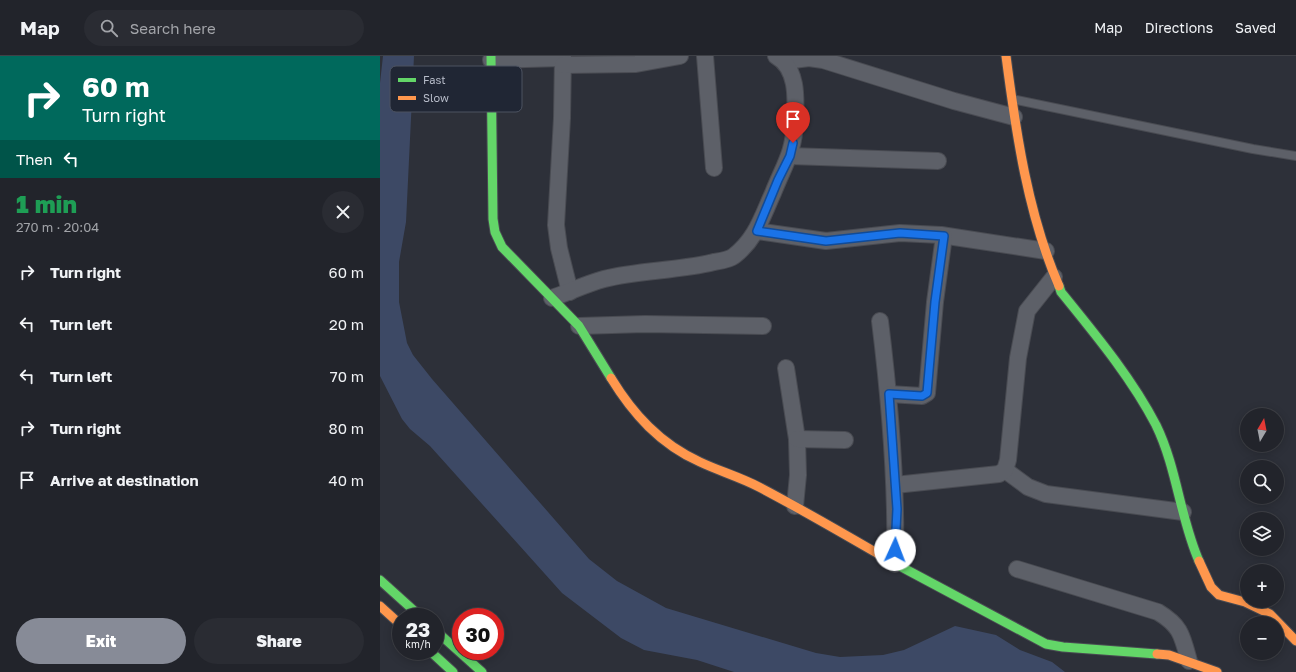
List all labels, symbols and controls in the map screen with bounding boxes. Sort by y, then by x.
search box [84,10,364,46]
text: Map [20,16,60,39]
icon: search [98,17,120,39]
text: Search here [130,19,216,37]
text: Map [1094,19,1123,36]
text: Directions [1145,19,1213,36]
text: Saved [1235,19,1276,36]
legend [390,66,522,112]
text: 60 m [82,70,149,103]
icon: right [16,72,68,124]
text: Fast [423,73,446,86]
text: Slow [423,91,449,104]
pin [776,102,810,143]
text: Turn right [82,104,166,126]
icon: arrive [782,108,804,130]
icon: left [60,148,82,170]
text: Then [16,150,52,168]
text: 1 min [16,189,77,218]
button: close [322,191,364,233]
text: 270 m · 20:04 [16,219,99,235]
icon: right [16,261,38,283]
text: Turn right [50,263,121,281]
text: 60 m [329,263,364,281]
icon: left [16,313,38,335]
text: Turn left [50,315,112,333]
text: 20 m [329,315,364,333]
icon: left [16,365,38,387]
text: Turn left [50,367,112,385]
text: 70 m [330,367,364,385]
north arrow [1240,408,1284,452]
map controls [1240,408,1284,660]
icon: right [16,417,38,439]
text: Turn right [50,419,121,437]
text: 80 m [329,419,364,437]
button: search [1240,460,1284,504]
icon: arrive [16,469,38,491]
text: Arrive at destination [50,471,199,489]
text: 40 m [329,471,364,489]
button: layers [1240,512,1284,556]
position arrow [874,529,916,571]
button: + [1240,564,1284,608]
speed limit sign: 30 [452,608,504,660]
button: − [1240,616,1284,660]
text: 23 [406,617,430,641]
button: Exit [16,618,186,664]
button: Share [194,618,364,664]
text: km/h [405,638,431,650]

